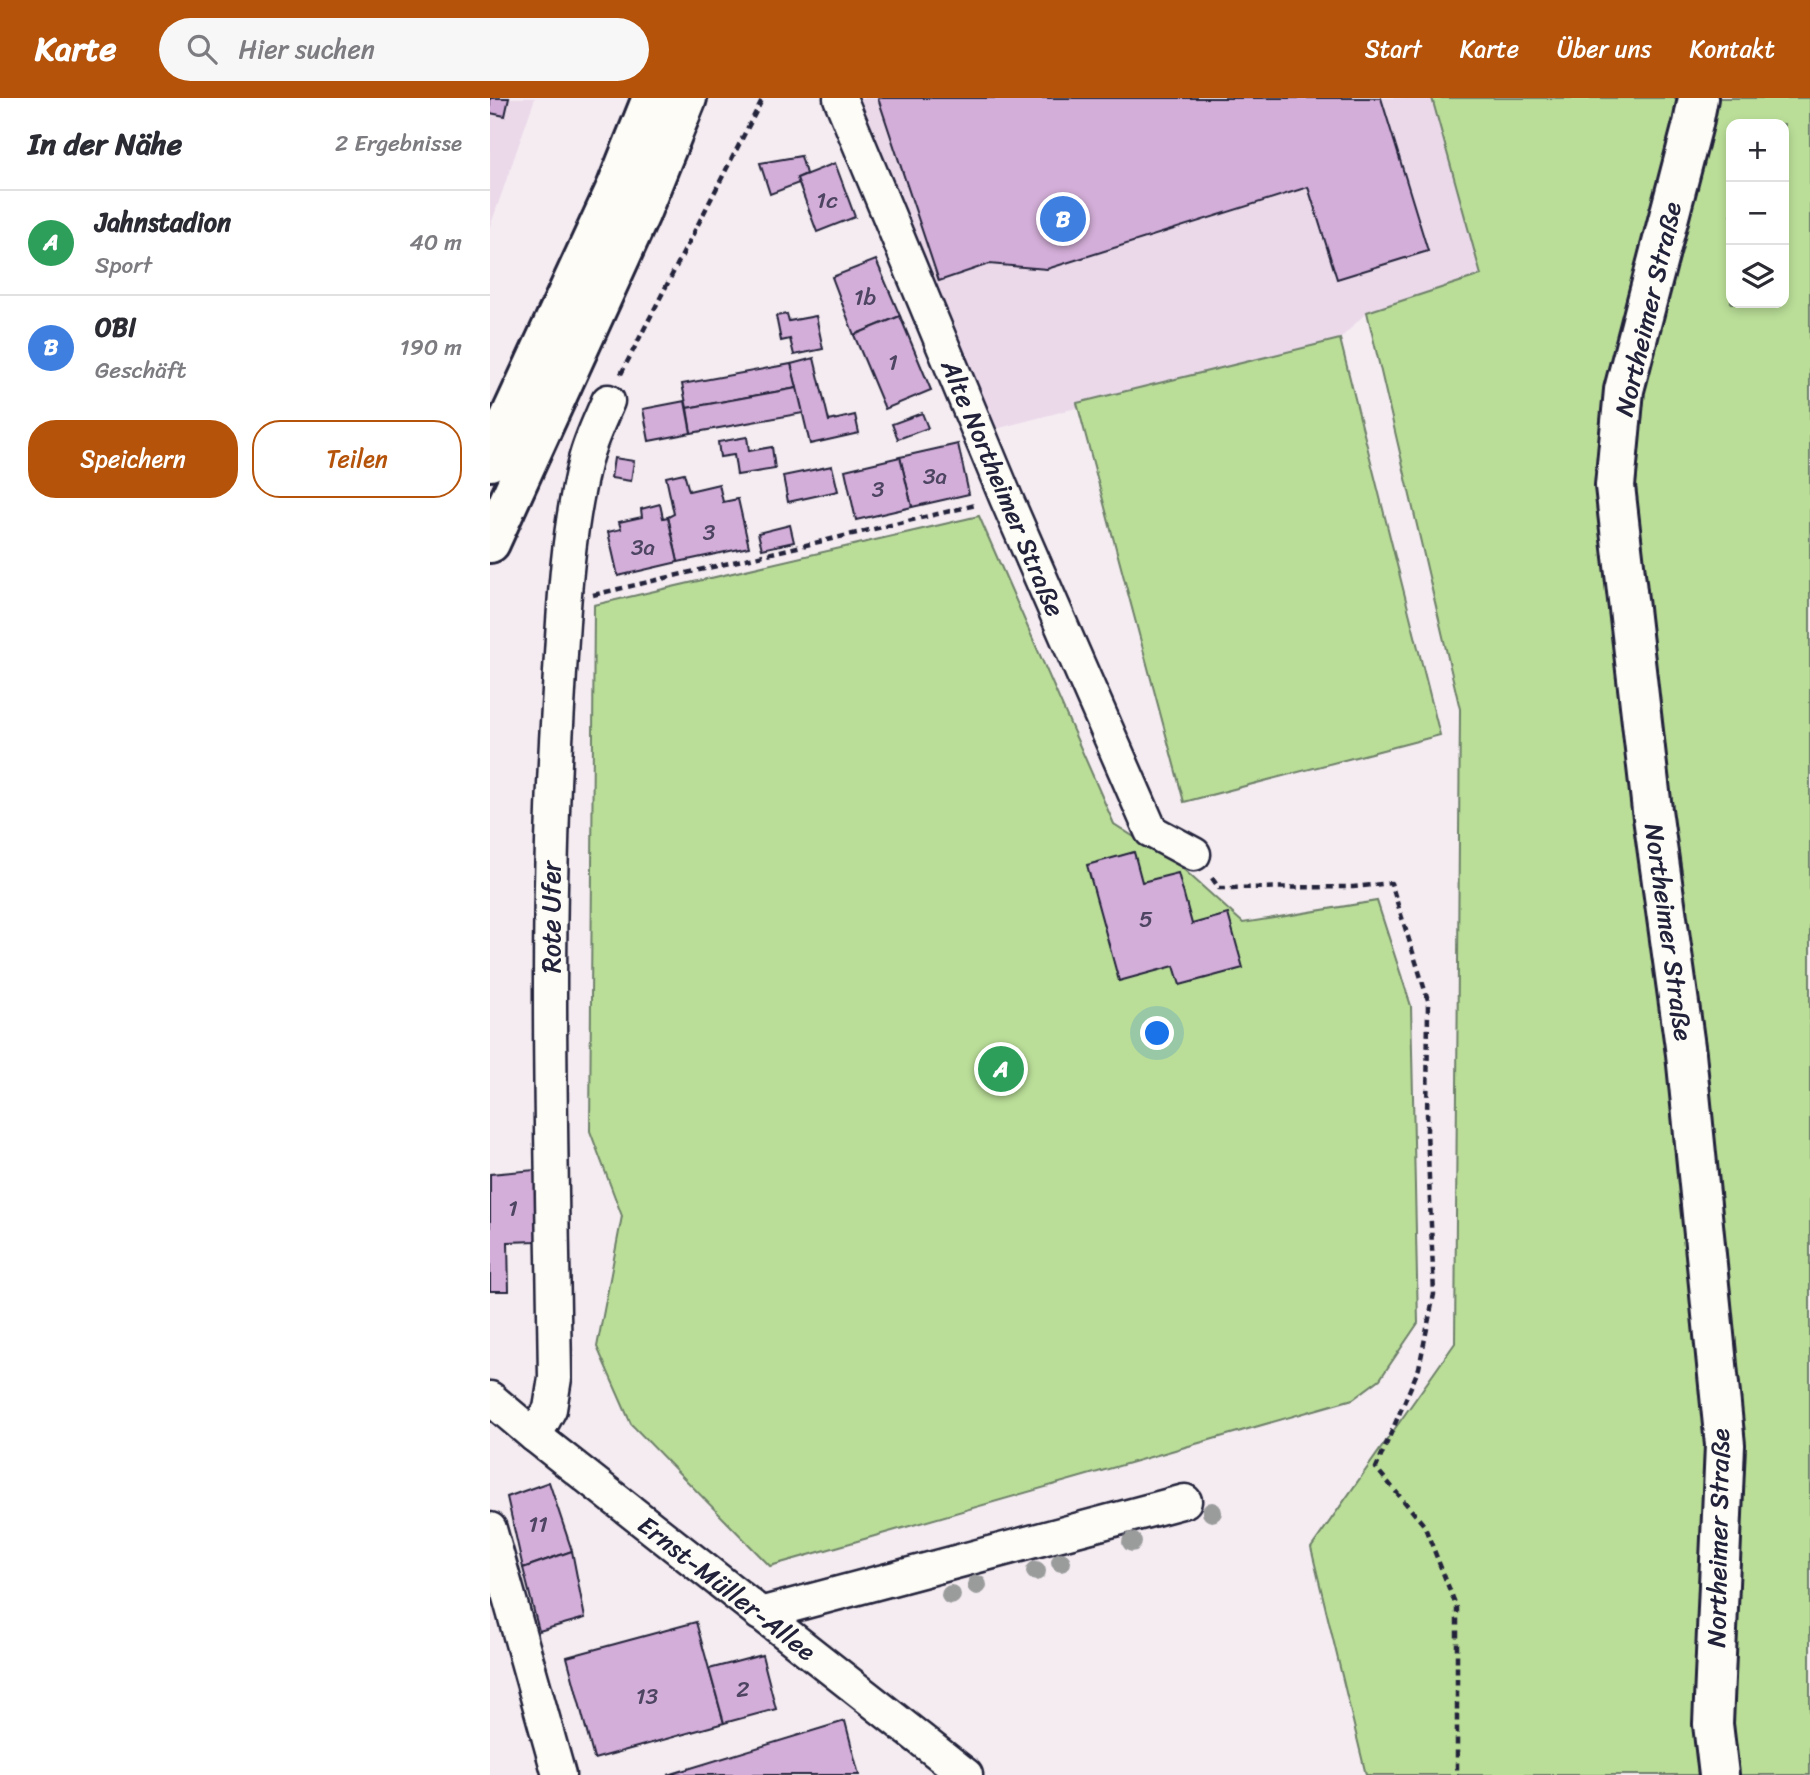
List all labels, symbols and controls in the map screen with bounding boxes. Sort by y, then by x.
search box [159,18,649,81]
text: Karte [35,20,117,78]
text: Hier suchen [239,26,375,72]
text: Start [1365,28,1422,70]
text: Karte [1460,28,1519,70]
text: Über uns [1557,28,1652,70]
text: Kontakt [1690,28,1775,70]
icon: search [183,30,221,68]
text: In der Nähe [28,117,182,171]
map controls [1726,119,1789,308]
button: + [1726,119,1789,182]
text: 2 Ergebnisse [335,123,462,164]
house number: 1c [816,180,838,221]
button: − [1726,182,1789,245]
pin: B [1040,193,1086,245]
street label: Northeimer Straße [1601,197,1695,421]
text: Jahnstadion [95,199,231,245]
text: A [43,222,59,263]
text: 40 m [409,222,462,263]
text: Sport [95,245,152,286]
button: layers [1726,245,1789,308]
house number: 1b [854,277,877,318]
text: OBI [95,304,136,350]
text: B [44,327,58,368]
text: 190 m [400,327,462,368]
house number: 1 [888,342,898,383]
text: Geschäft [95,350,186,391]
street label: Alte Northeimer Straße [928,351,1078,624]
button: Speichern [28,420,238,498]
button: Teilen [252,420,462,498]
house number: 3a [923,456,947,497]
house number: 3 [872,469,885,510]
house number: 3 [703,512,716,553]
house number: 3a [631,527,655,568]
street label: Northeimer Straße [1631,820,1707,1044]
street label: Rote Ufer [528,860,574,973]
house number: 5 [1139,899,1153,940]
your location [1140,1016,1174,1050]
pin: A [978,1043,1024,1095]
house number: 1 [508,1188,518,1229]
street label: Northeimer Straße [1693,1428,1743,1648]
street label: Ernst-Müller-Allee [627,1503,827,1673]
house number: 11 [528,1504,548,1545]
house number: 2 [736,1669,750,1710]
house number: 13 [636,1676,659,1717]

